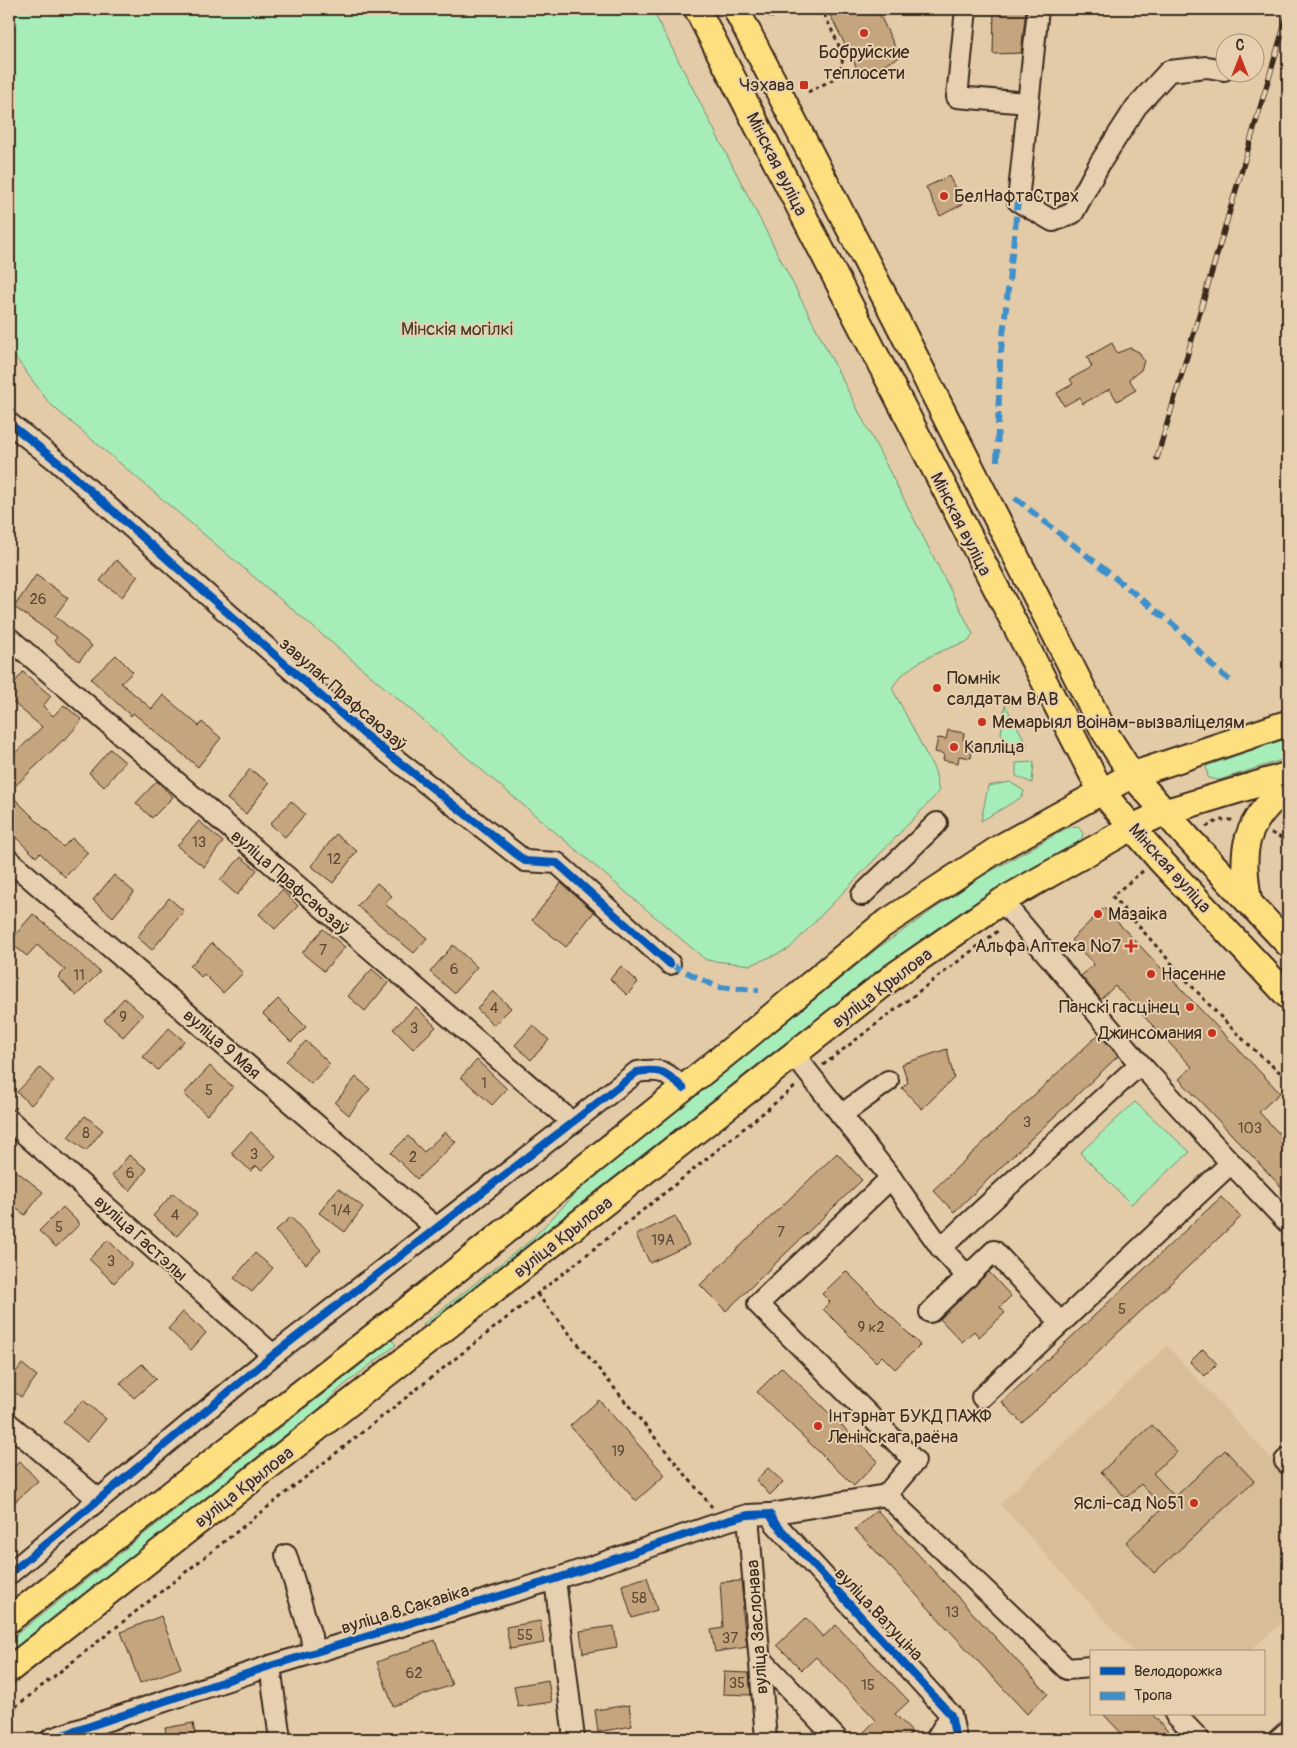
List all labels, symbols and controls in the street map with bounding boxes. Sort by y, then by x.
marker: Бобруйские теплосети [858,27,870,39]
north arrow [1214,32,1264,82]
text: С [1236,37,1245,54]
place label: Бобруйские теплосети [819,41,910,85]
place label: Чэхава [739,74,794,97]
marker: Чэхава [798,79,810,91]
street label: Мінская вуліца [741,109,812,220]
place label: БелНафтаСтрах [954,185,1079,208]
marker: БелНафтаСтрах [938,190,950,202]
park label: Мінскія могілкі [401,318,513,341]
street label: Мінская вуліца [925,469,996,580]
house number: 26 [29,590,47,609]
street label: завулак Прафсаюзаў [274,633,411,756]
place label: Помнік салдатам ВАВ [947,667,1058,711]
marker: Помнік салдатам ВАВ [931,682,943,694]
place label: Мемарыял Воінам-вызваліцелям [992,711,1245,734]
marker: Мемарыял Воінам-вызваліцелям [976,716,988,728]
place label: Капліца [964,736,1024,759]
marker: Капліца [948,741,960,753]
street label: Мінская вуліца [1123,819,1216,918]
street label: вуліца Прафсаюзаў [226,825,354,940]
house number: 13 [192,833,206,852]
house number: 12 [327,850,341,869]
place label: Мазаіка [1108,903,1167,926]
marker: Мазаіка [1092,908,1104,920]
place label: Альфа Аптека №7 [975,935,1121,958]
marker: Альфа Аптека №7 [1125,940,1137,952]
house number: 7 [319,941,327,960]
street label: вуліца Крылова [828,943,937,1034]
house number: 6 [450,960,458,979]
place label: Насенне [1161,963,1226,986]
house number: 11 [73,966,85,985]
marker: Насенне [1145,968,1157,980]
place label: Панскі гасцінец [1059,996,1180,1019]
house number: 4 [490,999,499,1018]
marker: Панскі гасцінец [1184,1001,1196,1013]
street label: вуліца 9 Мая [178,1004,265,1084]
house number: 9 [119,1008,127,1027]
house number: 3 [410,1019,418,1038]
place label: Джинсомания [1097,1022,1202,1045]
marker: Джинсомания [1206,1027,1218,1039]
house number: 1 [481,1074,487,1093]
house number: 5 [205,1081,213,1100]
house number: 3 [1023,1113,1031,1132]
house number: 103 [1238,1119,1262,1138]
house number: 8 [82,1124,90,1143]
house number: 3 [250,1145,258,1164]
house number: 2 [409,1148,417,1167]
house number: 6 [126,1164,134,1183]
street label: вуліца Гастэлы [89,1190,192,1286]
street label: вуліца Крылова [509,1192,617,1283]
house number: 1/4 [331,1201,351,1220]
house number: 4 [171,1206,180,1225]
house number: 5 [55,1218,63,1237]
house number: 7 [777,1223,785,1242]
house number: 19А [651,1231,675,1250]
house number: 3 [107,1252,115,1271]
house number: 5 [1118,1300,1126,1319]
house number: 9 к2 [857,1318,885,1337]
place label: Інтэрнат БУКД ПАЖФ Ленінскага раёна [827,1405,992,1449]
marker: Інтэрнат БУКД ПАЖФ Ленінскага раёна [812,1420,824,1432]
street label: вуліца Крылова [190,1442,298,1533]
house number: 19 [611,1442,625,1461]
place label: Яслі-сад №51 [1073,1492,1184,1515]
marker: Яслі-сад №51 [1188,1497,1200,1509]
street label: вуліца Заслонава [741,1559,774,1695]
street label: вуліца Ватуціна [829,1563,928,1666]
street label: вуліца 8 Сакавіка [338,1579,472,1640]
house number: 58 [631,1589,647,1608]
house number: 13 [945,1603,959,1622]
house number: 55 [517,1626,533,1645]
house number: 37 [722,1629,738,1648]
legend [1090,1650,1264,1716]
text: Велодорожка [1134,1662,1222,1681]
house number: 62 [405,1664,423,1683]
house number: 35 [729,1674,745,1693]
house number: 15 [861,1676,875,1695]
text: Тропа [1134,1686,1172,1705]

